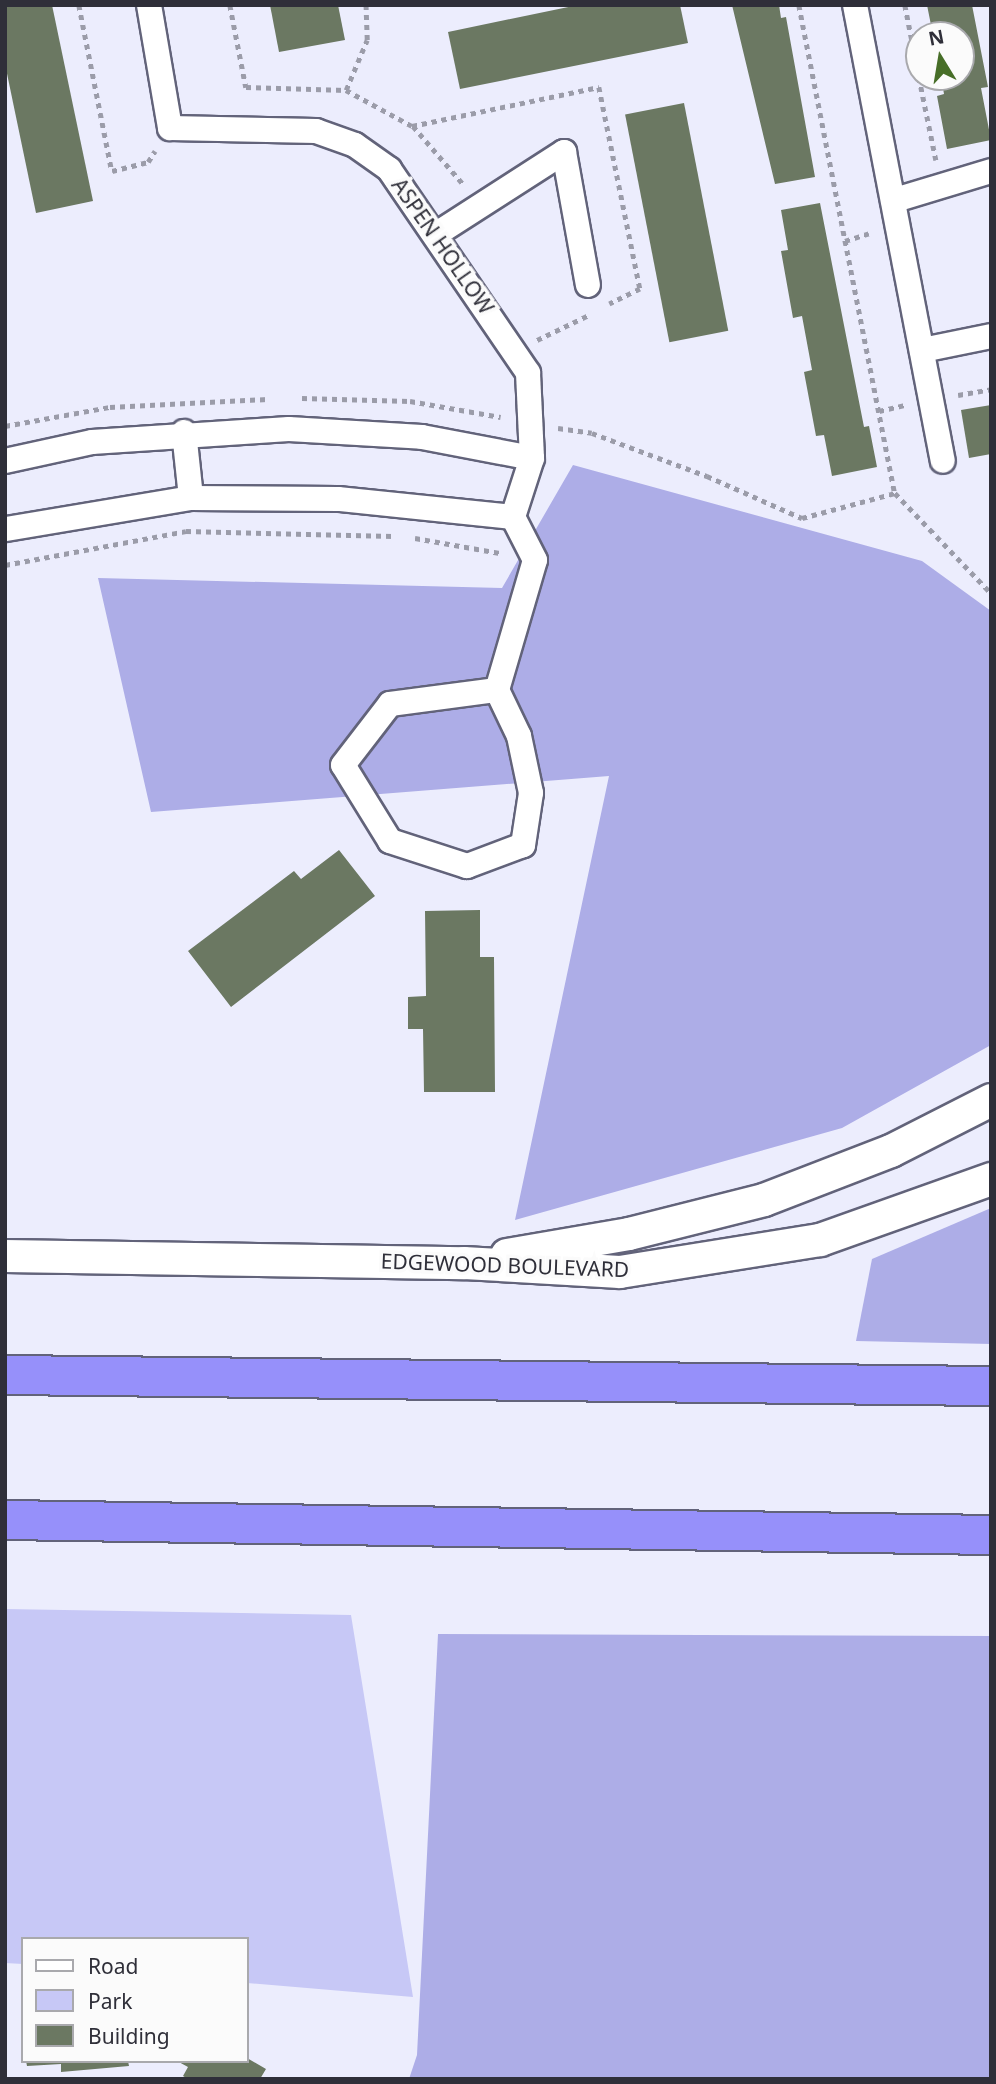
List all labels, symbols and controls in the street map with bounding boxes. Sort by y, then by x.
north arrow [905,21,975,91]
text: N [926,23,946,52]
street label: ASPEN HOLLOW [387,173,499,319]
street label: EDGEWOOD BOULEVARD [380,1248,630,1282]
legend [21,1937,248,2063]
text: Road [88,1952,138,1980]
text: Park [88,1987,132,2015]
text: Building [88,2022,170,2050]

